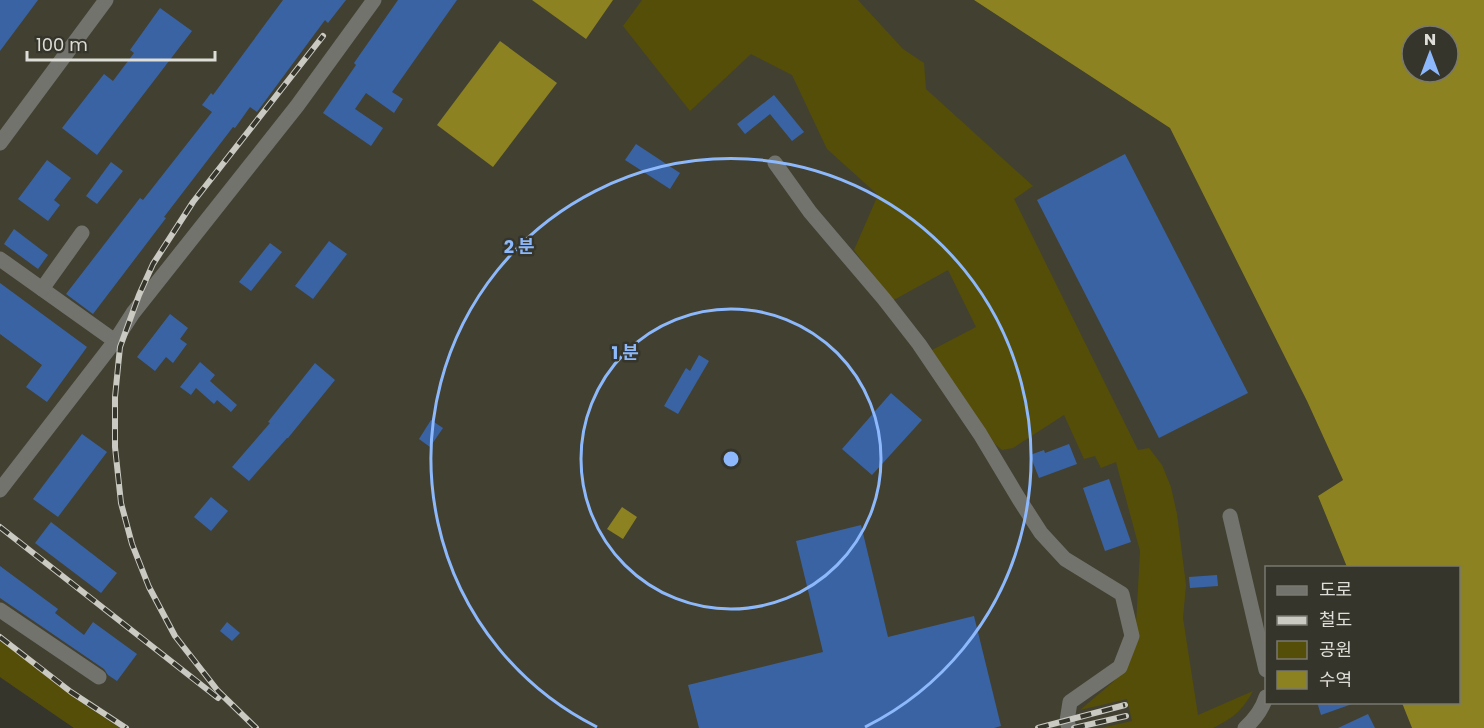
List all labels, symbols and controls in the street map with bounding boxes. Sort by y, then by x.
scale bar [27,24,214,62]
north arrow [1400,24,1460,84]
text: N [1424,28,1436,51]
text: 100 m [36,32,88,57]
text: 2 분 [504,234,535,259]
text: 1 분 [611,340,639,365]
centre of rings [721,449,741,469]
legend [1265,566,1460,704]
text: 도로 [1319,577,1352,602]
text: 철도 [1319,607,1352,632]
text: 공원 [1319,637,1352,662]
text: 수역 [1319,667,1352,692]

